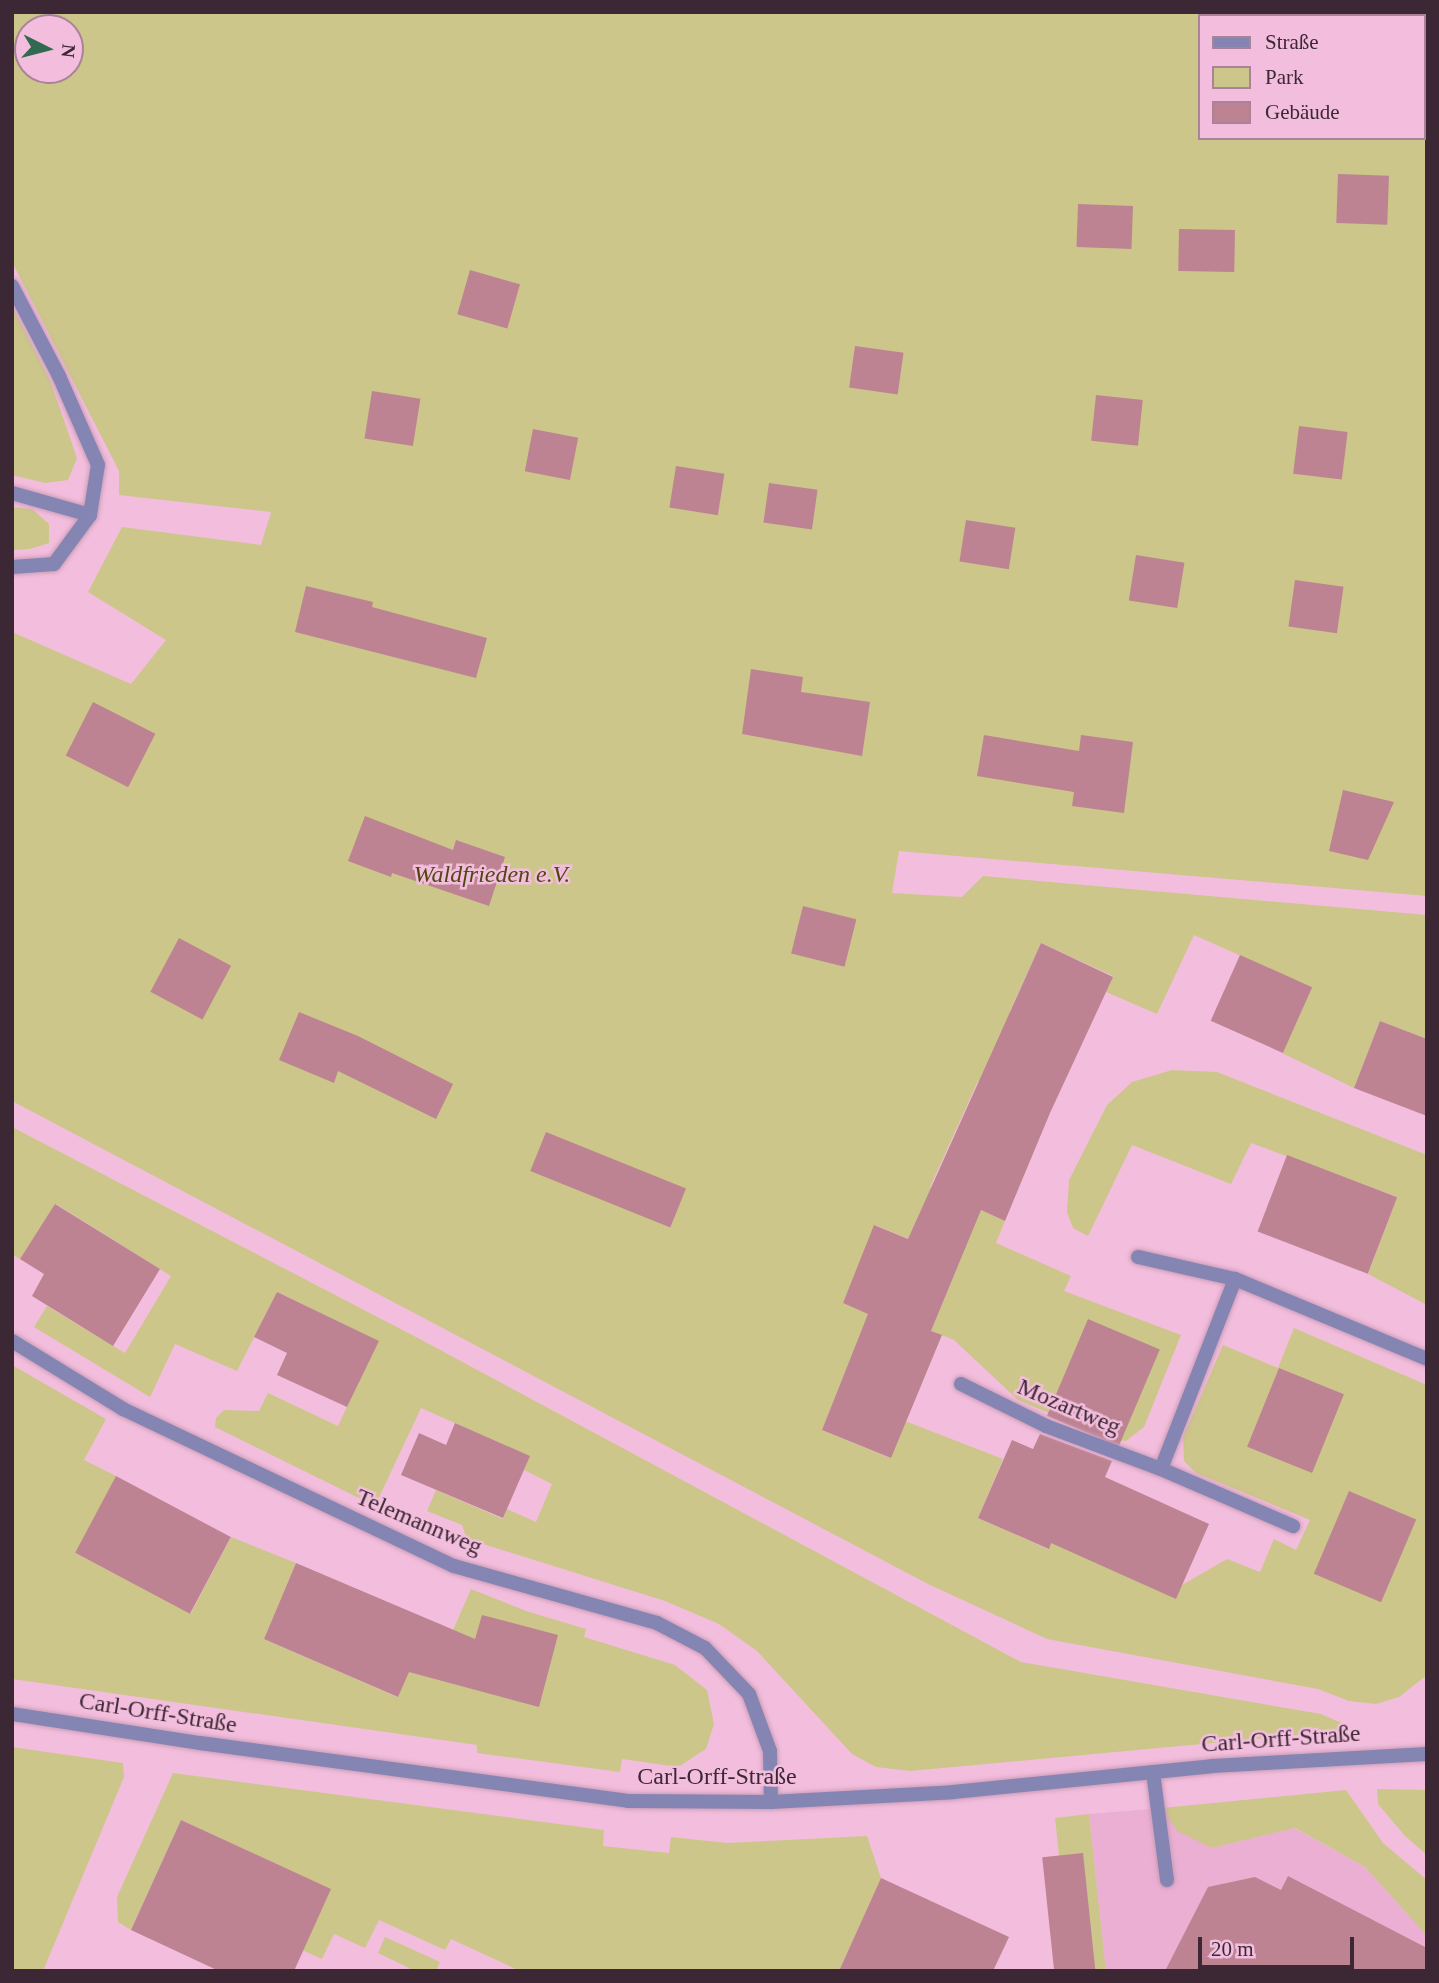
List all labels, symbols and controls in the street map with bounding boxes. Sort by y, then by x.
north arrow [14,14,84,84]
legend [1198,14,1425,140]
text: Straße [1265,30,1319,54]
text: N [57,43,80,59]
text: Park [1265,65,1304,89]
text: Gebäude [1265,100,1340,124]
park label: Waldfrieden e.V. [414,861,570,889]
street label: Mozartweg [1013,1372,1125,1442]
street label: Telemannweg [352,1483,486,1561]
street label: Carl-Orff-Straße [77,1686,239,1740]
street label: Carl-Orff-Straße [1200,1719,1362,1759]
street label: Carl-Orff-Straße [637,1763,797,1791]
scale bar [1201,1924,1357,1968]
text: 20 m [1211,1937,1254,1961]

